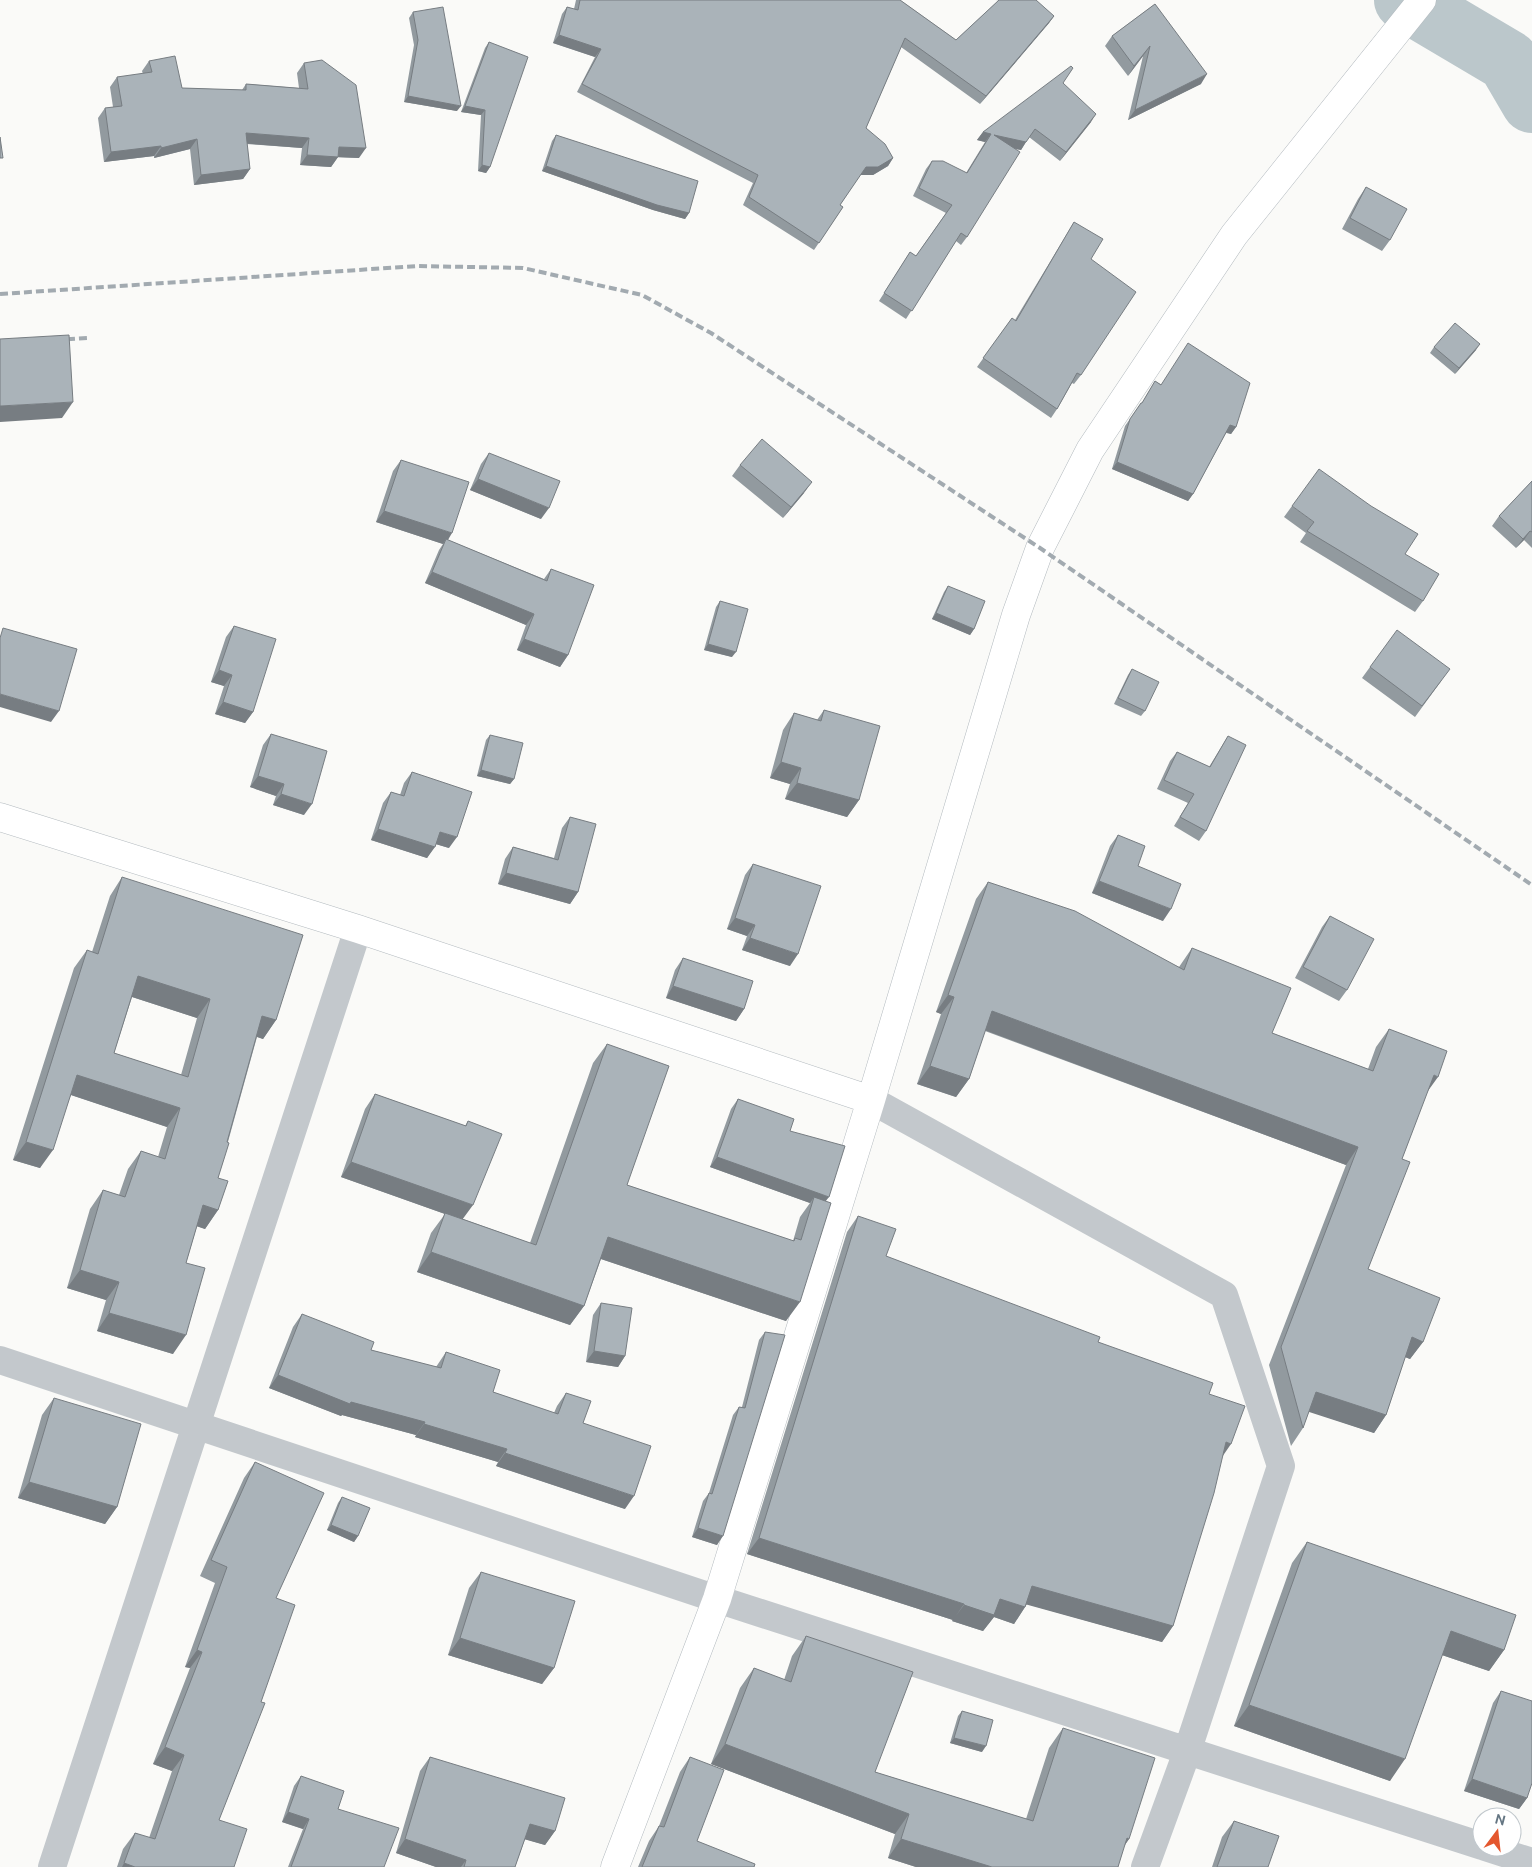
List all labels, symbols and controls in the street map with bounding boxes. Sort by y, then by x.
north arrow [1472,1807,1522,1857]
text: N [1493,1810,1507,1829]

